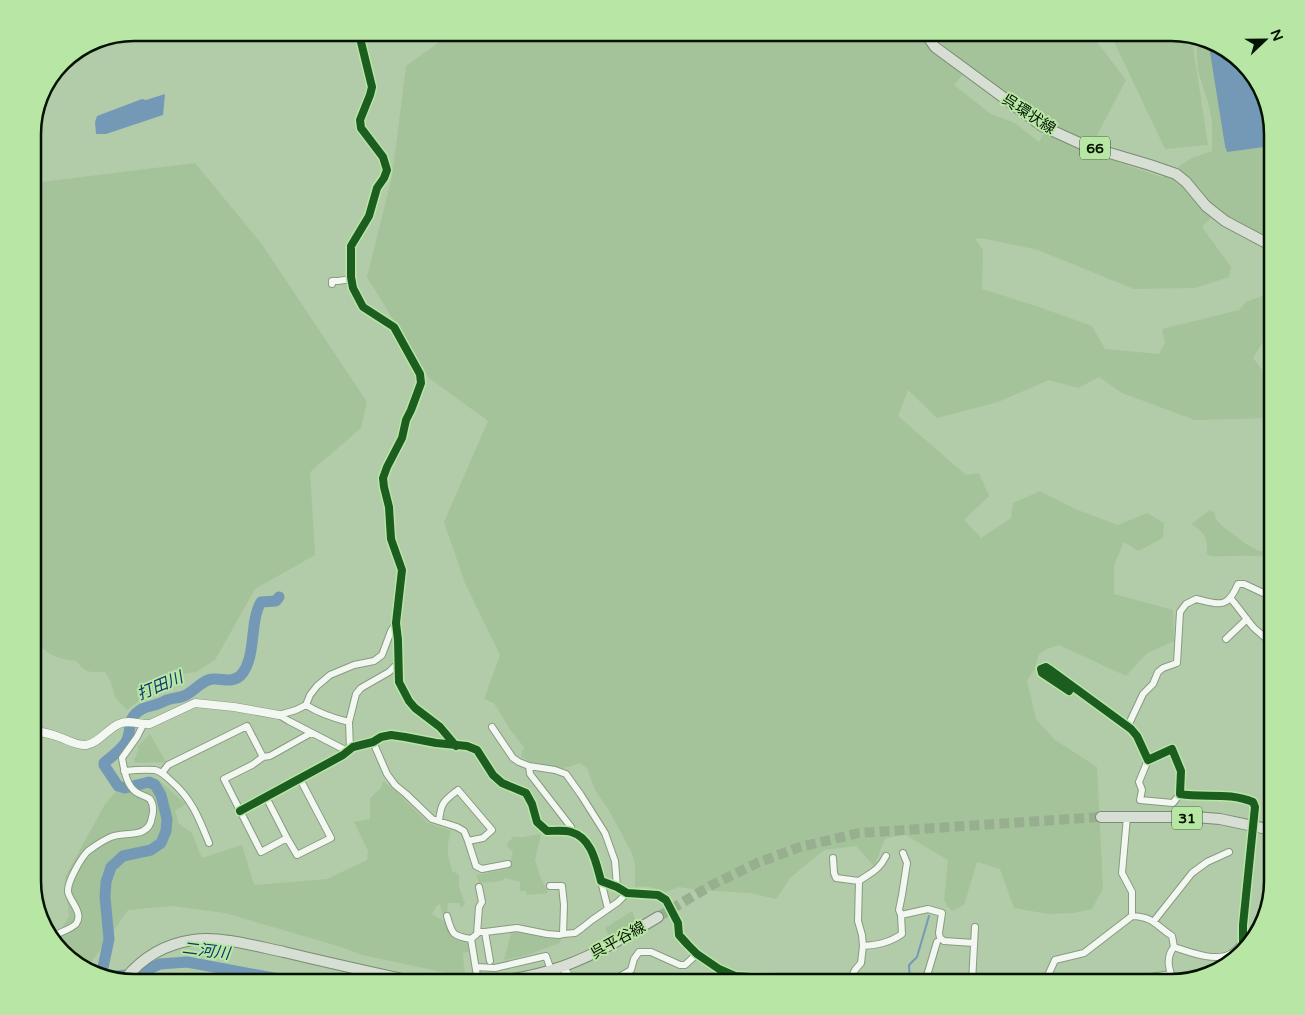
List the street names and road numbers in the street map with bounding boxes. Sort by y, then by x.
street label: 呉環状線 [999,90,1059,138]
road number: 66 [1080,136,1110,160]
road number: 31 [1172,806,1202,830]
street label: 呉平谷線 [587,918,649,962]

